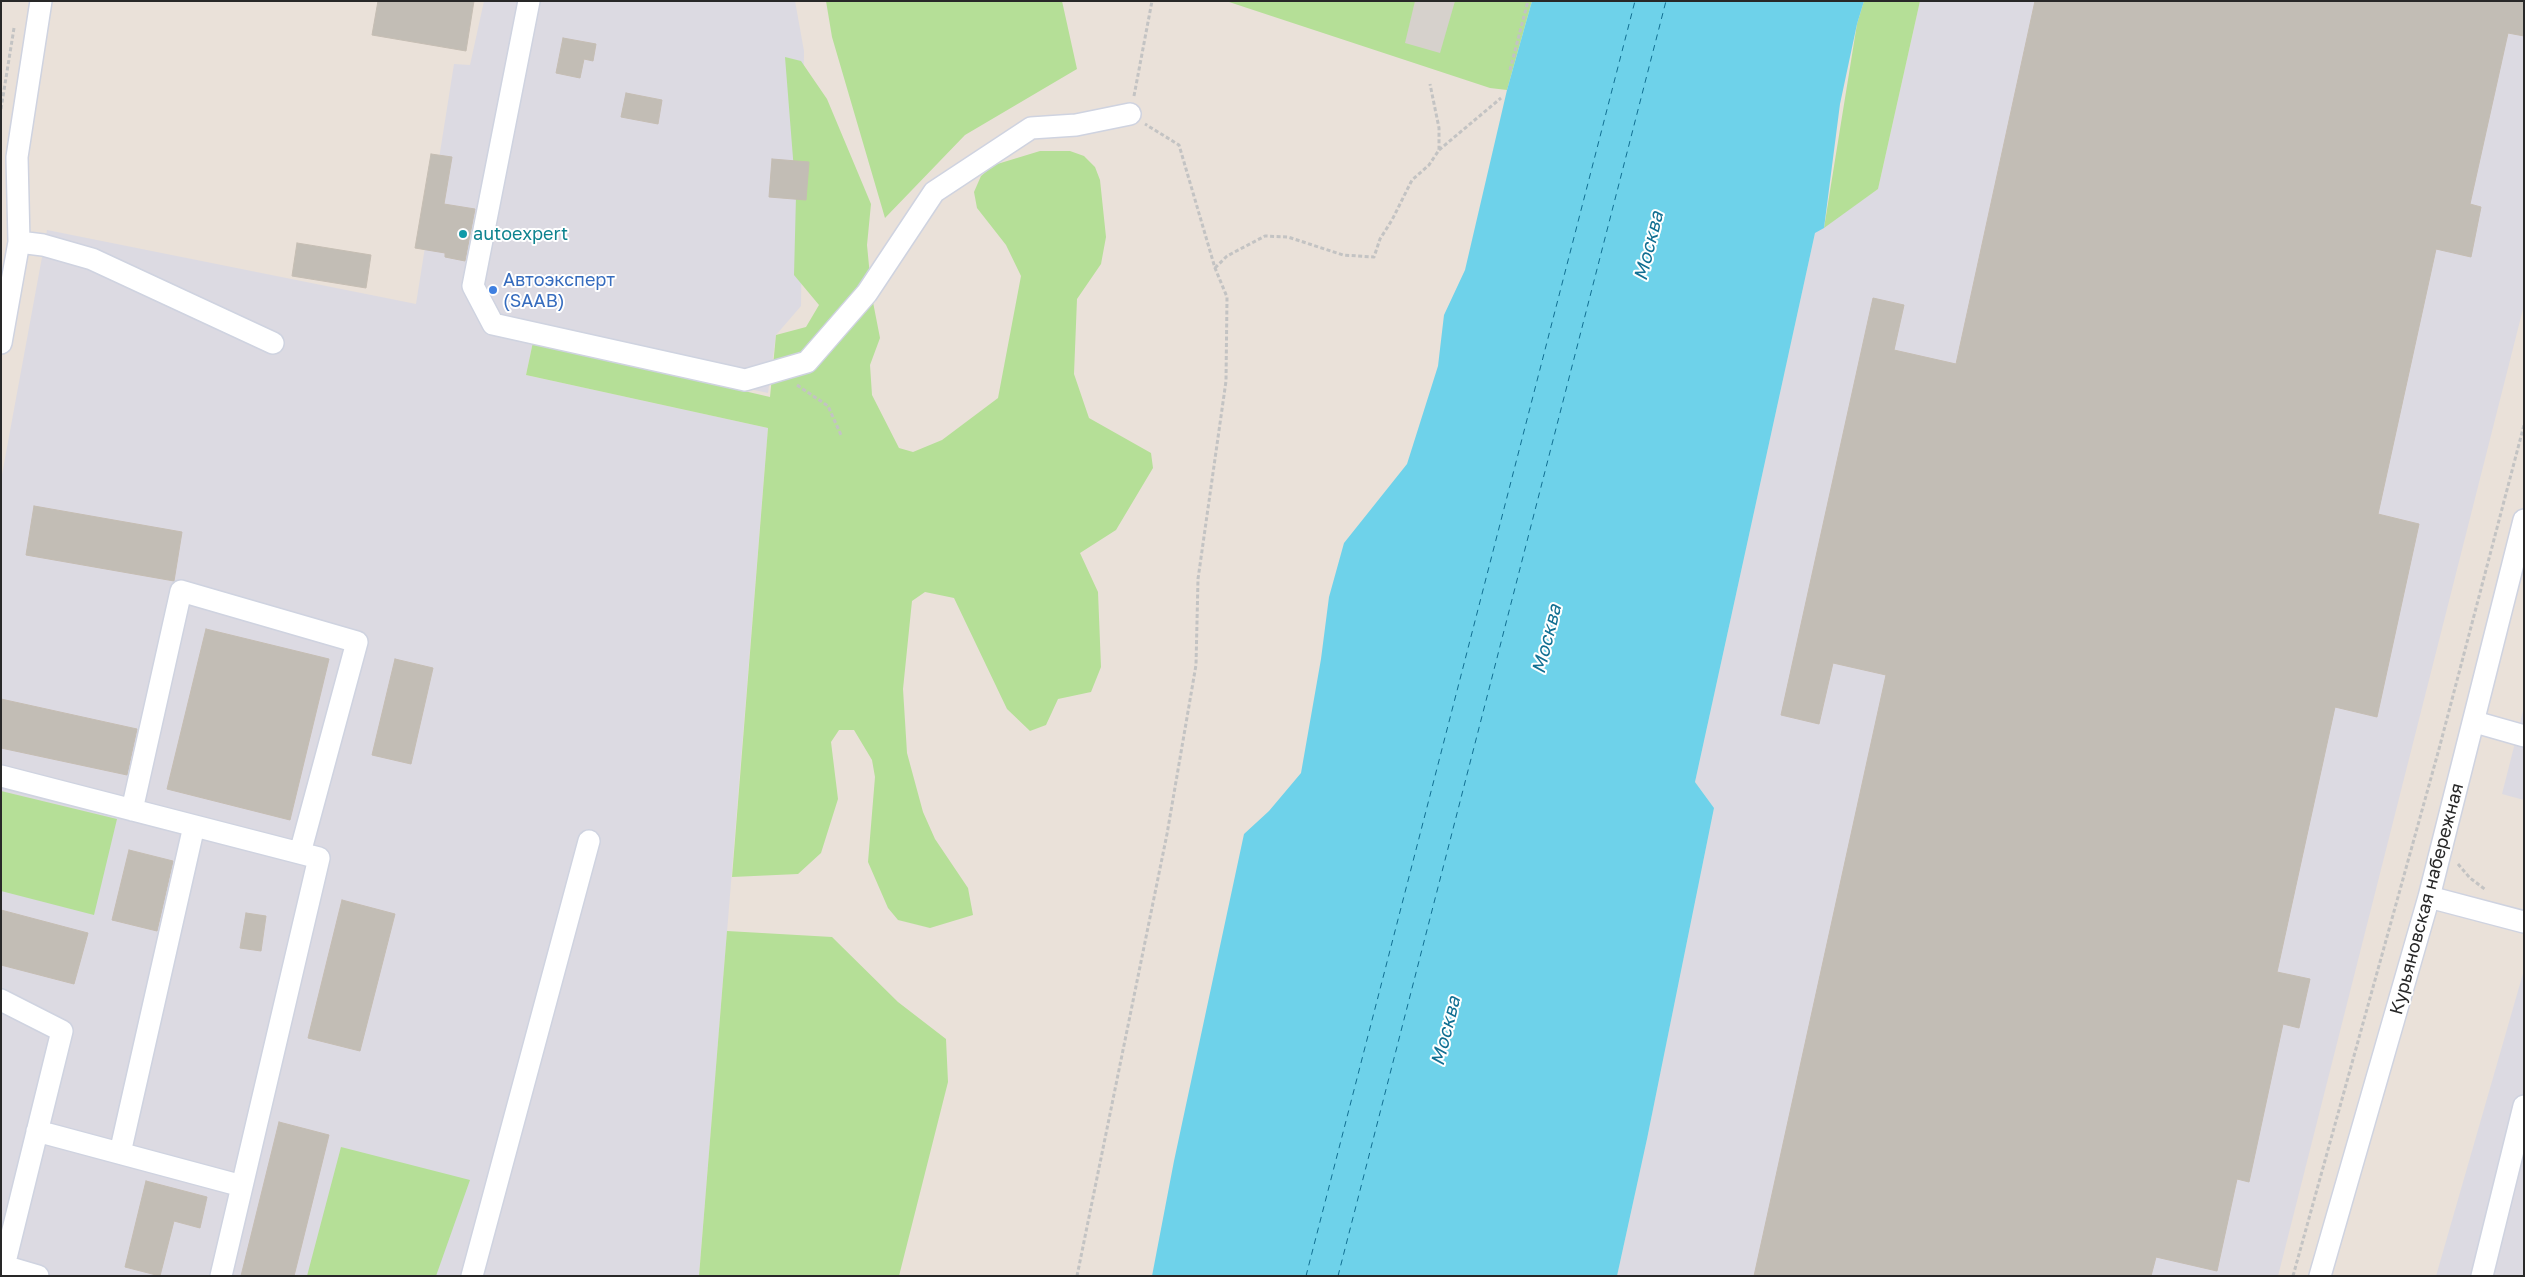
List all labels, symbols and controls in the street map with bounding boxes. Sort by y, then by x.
water label: Москва [1629,209,1669,283]
place label: autoexpert [473,223,568,245]
marker: autoexpert [457,228,469,240]
place label: Автоэксперт (SAAB) [503,269,615,312]
marker: Автоэксперт (SAAB) [487,284,499,296]
water label: Москва [1527,602,1567,676]
street label: Курьяновская набережная [2386,781,2468,1017]
water label: Москва [1426,994,1466,1068]

